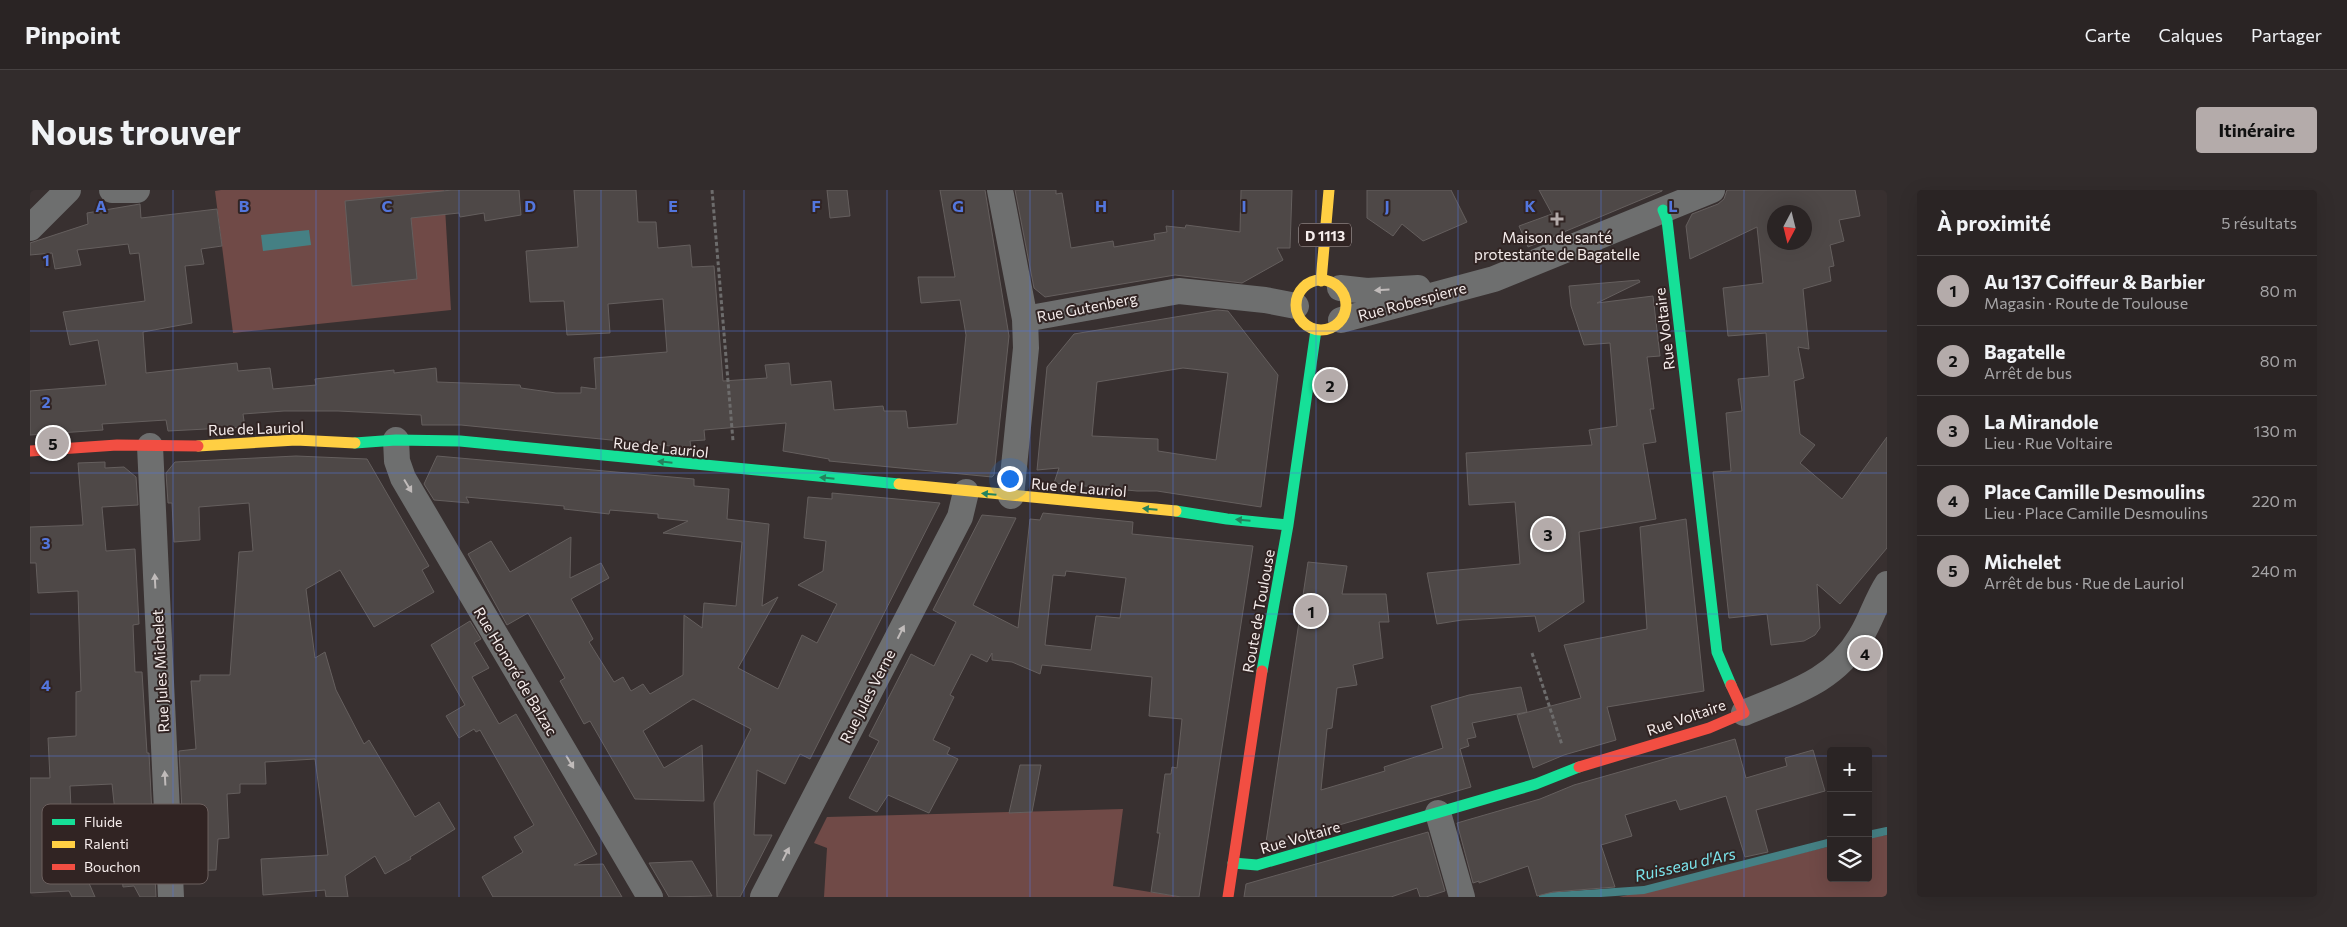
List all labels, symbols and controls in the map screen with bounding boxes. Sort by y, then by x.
text: Pinpoint [25,20,120,49]
text: Carte [2085,24,2130,46]
text: Calques [2158,24,2223,46]
text: Partager [2251,24,2322,46]
button: Itinéraire [2196,107,2317,153]
text: Nous trouver [30,109,241,152]
text: A [95,196,107,215]
text: B [239,196,250,215]
text: C [382,196,393,215]
text: D [524,196,536,215]
text: E [668,196,678,215]
text: F [811,196,821,215]
text: G [952,196,964,215]
text: H [1095,196,1107,215]
text: I [1241,196,1247,215]
text: J [1384,196,1390,215]
text: K [1524,196,1536,215]
text: L [1668,196,1678,215]
north arrow [1767,205,1812,250]
text: À proximité [1937,210,2051,235]
marker: Maison de santé protestante de Bagatelle [1550,212,1564,226]
text: 5 résultats [2221,213,2297,232]
road number: D 1113 [1299,224,1351,246]
place label: Maison de santé protestante de Bagatelle [1474,228,1640,263]
text: 1 [42,250,50,269]
text: Au 137 Coiffeur & Barbier [1984,270,2205,293]
street label: Rue Robespierre [1356,278,1468,324]
text: 1 [1949,281,1957,300]
text: 80 m [2260,281,2297,300]
one-way arrow [1374,287,1390,295]
street label: Rue Voltaire [1650,287,1678,371]
street label: Rue Gutenberg [1035,288,1139,326]
text: Magasin · Route de Toulouse [1984,293,2188,312]
text: Bagatelle [1984,340,2065,363]
text: 2 [1948,351,1958,370]
text: 80 m [2260,351,2297,370]
text: Arrêt de bus [1984,363,2072,382]
pin: 2 [1314,366,1346,404]
text: 2 [41,392,51,411]
text: La Mirandole [1984,410,2099,433]
street label: Rue de Lauriol [208,417,304,439]
text: 3 [1948,421,1958,440]
text: 130 m [2254,421,2297,440]
pin: 5 [37,424,69,462]
street label: Rue de Lauriol [612,433,710,461]
text: Lieu · Rue Voltaire [1984,433,2113,452]
one-way arrow [657,458,673,466]
your location [997,466,1023,492]
one-way arrow [819,474,835,482]
street label: Rue de Lauriol [1030,474,1128,500]
one-way arrow [403,480,412,493]
text: Place Camille Desmoulins [1984,480,2205,503]
one-way arrow [980,490,996,498]
text: 4 [1948,491,1958,510]
text: 220 m [2252,491,2297,510]
text: Lieu · Place Camille Desmoulins [1984,503,2208,522]
one-way arrow [1142,505,1158,513]
pin: 3 [1532,515,1564,553]
one-way arrow [1235,516,1251,524]
text: 3 [41,533,51,552]
street label: Route de Toulouse [1238,548,1278,674]
text: Michelet [1984,550,2061,573]
text: 5 [1948,561,1958,580]
text: 240 m [2251,561,2297,580]
one-way arrow [151,573,159,589]
text: Arrêt de bus · Rue de Lauriol [1984,573,2184,592]
pin: 1 [1295,592,1327,630]
street label: Rue Honoré de Balzac [470,603,562,739]
street label: Rue Jules Michelet [148,609,172,733]
one-way arrow [896,625,905,638]
pin: 4 [1849,634,1881,672]
street label: Rue Jules Verne [836,646,898,746]
text: 4 [41,675,51,694]
street label: Rue Voltaire [1644,695,1728,739]
map controls [1827,747,1872,882]
button: + [1827,747,1872,792]
one-way arrow [566,755,575,768]
one-way arrow [160,770,168,786]
button: − [1827,792,1872,837]
legend [42,804,208,884]
text: Fluide [84,813,122,830]
street label: Rue Voltaire [1258,817,1342,857]
text: Ralenti [84,835,129,852]
button: layers [1827,837,1872,882]
water label: Ruisseau d'Ars [1633,843,1737,885]
one-way arrow [782,846,790,861]
text: Bouchon [84,858,141,875]

